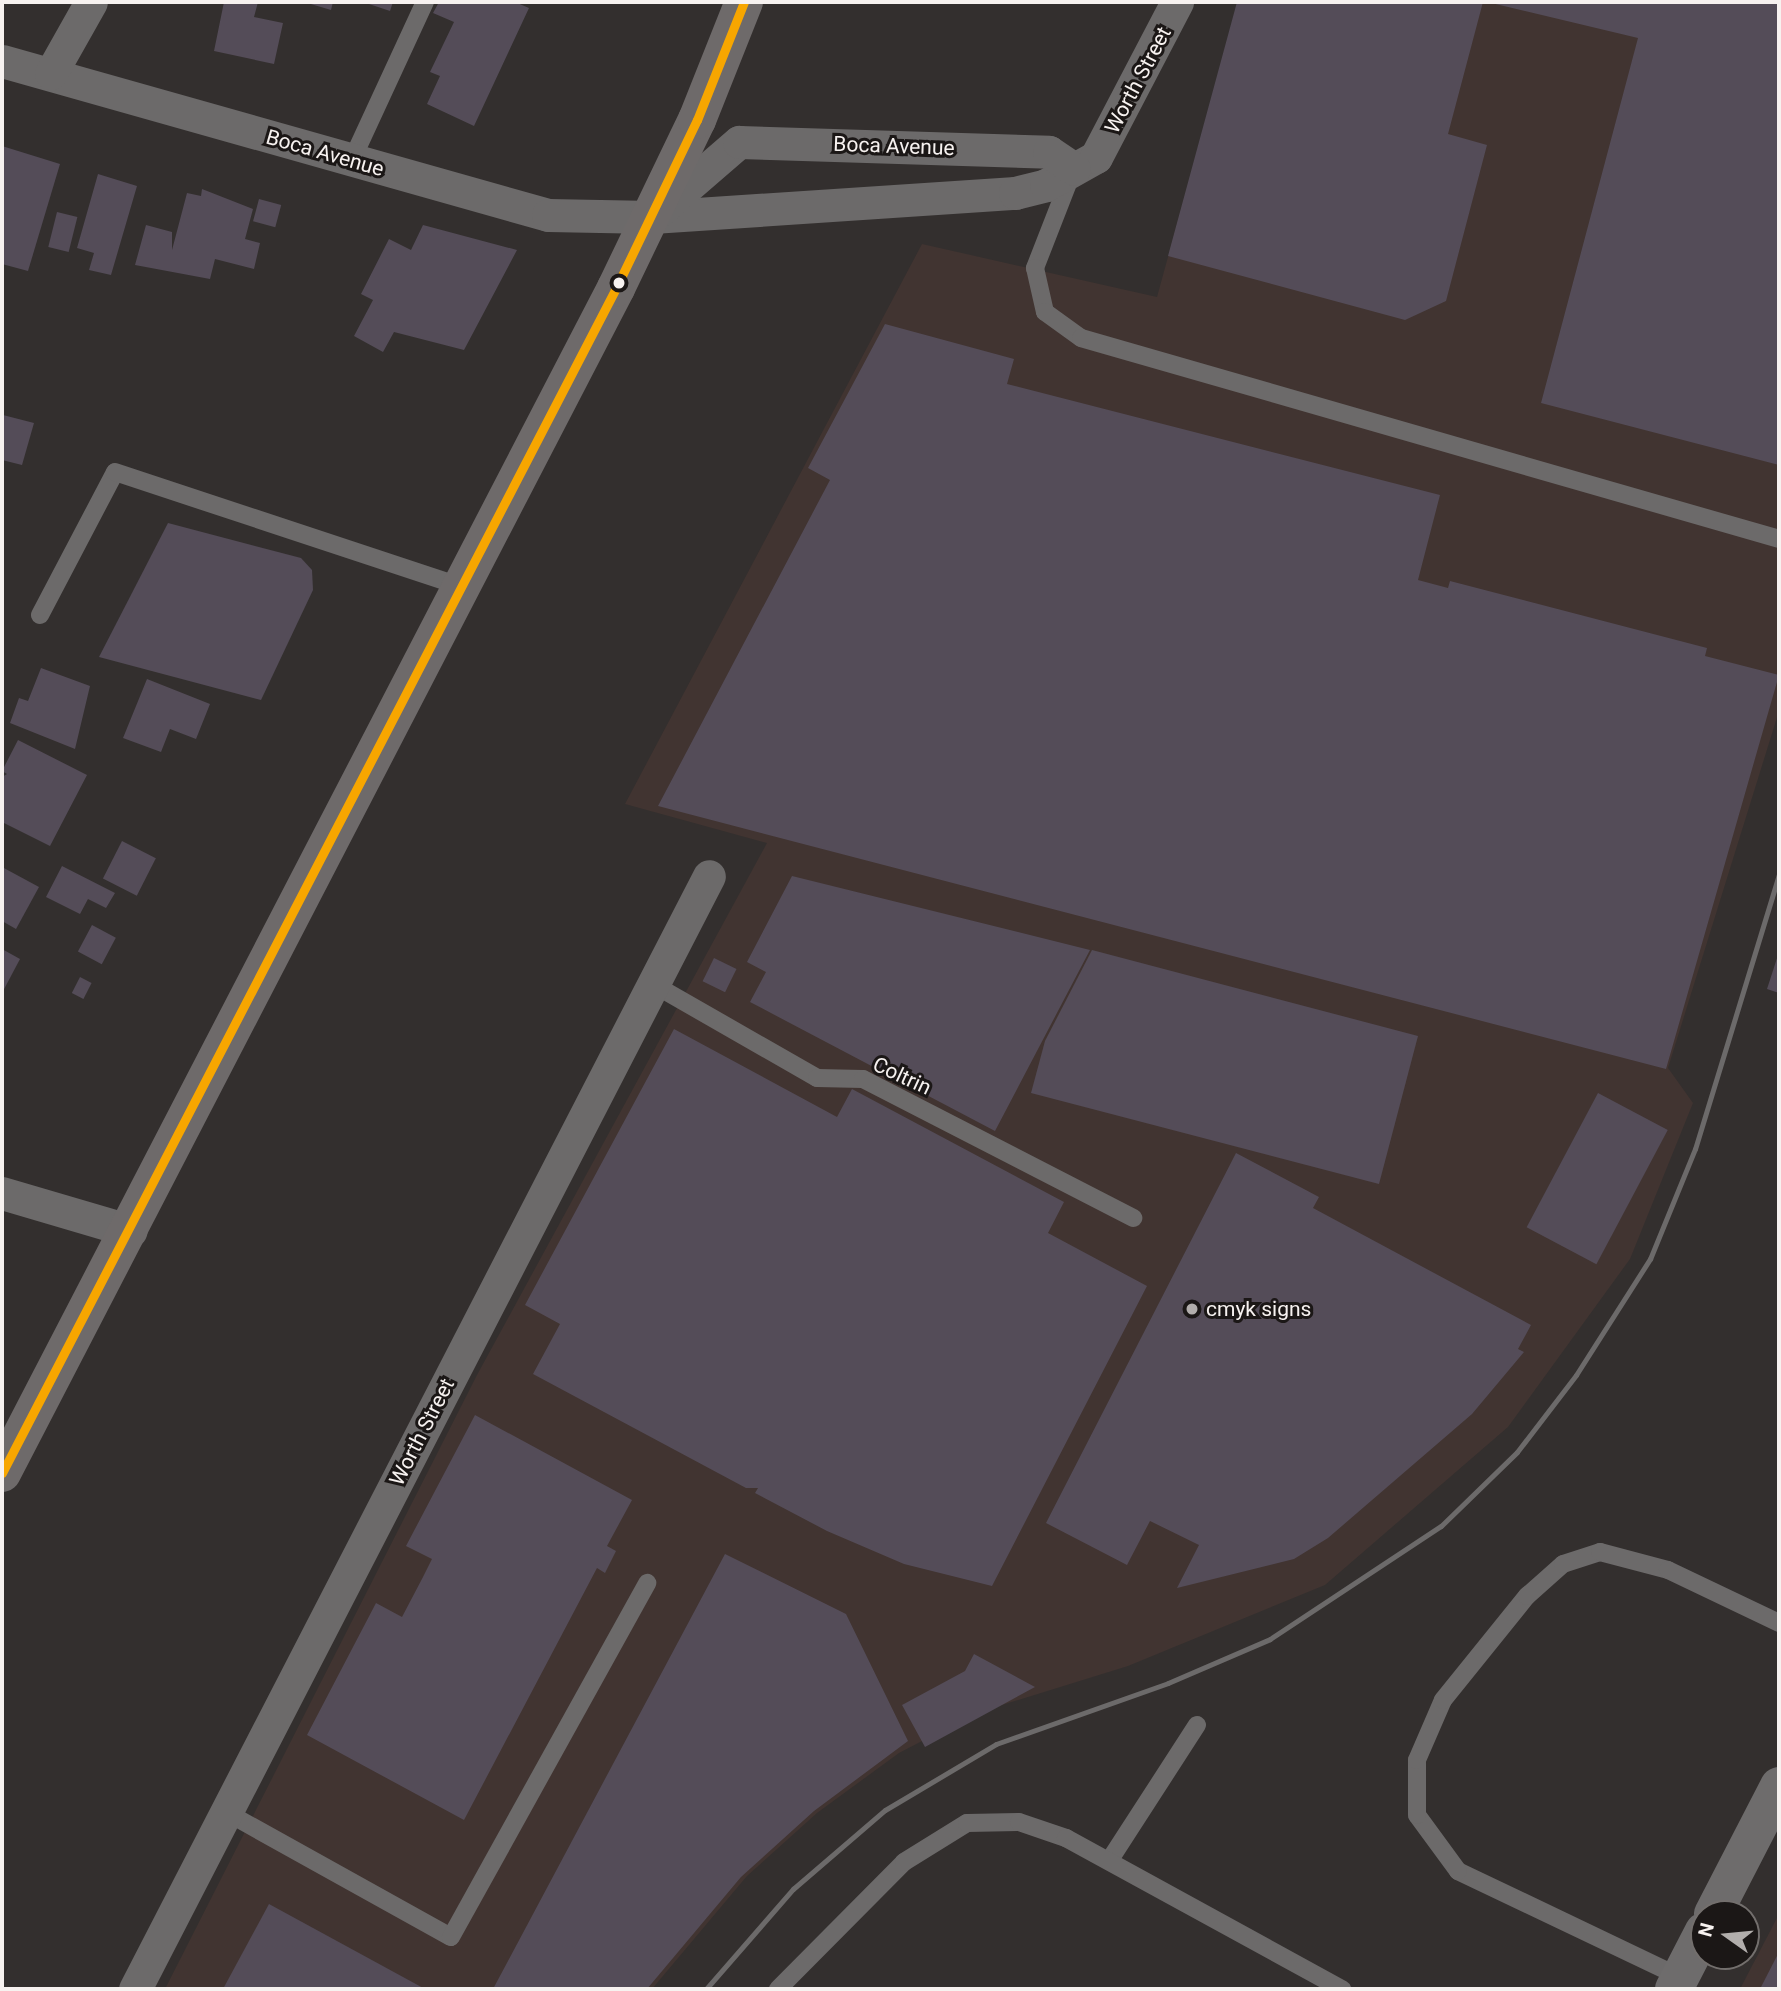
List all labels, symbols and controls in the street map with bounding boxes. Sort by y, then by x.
street label: Worth Street [1099,22,1177,138]
street label: Boca Avenue [263,124,387,182]
street label: Boca Avenue [833,131,955,161]
unlabelled marker [612,276,626,290]
street label: Coltrin [869,1052,935,1100]
place label: cmyk signs [1206,1296,1311,1322]
marker: cmyk signs [1184,1301,1200,1317]
street label: Worth Street [384,1374,460,1490]
north arrow [1690,1900,1760,1970]
text: N [1693,1921,1719,1939]

